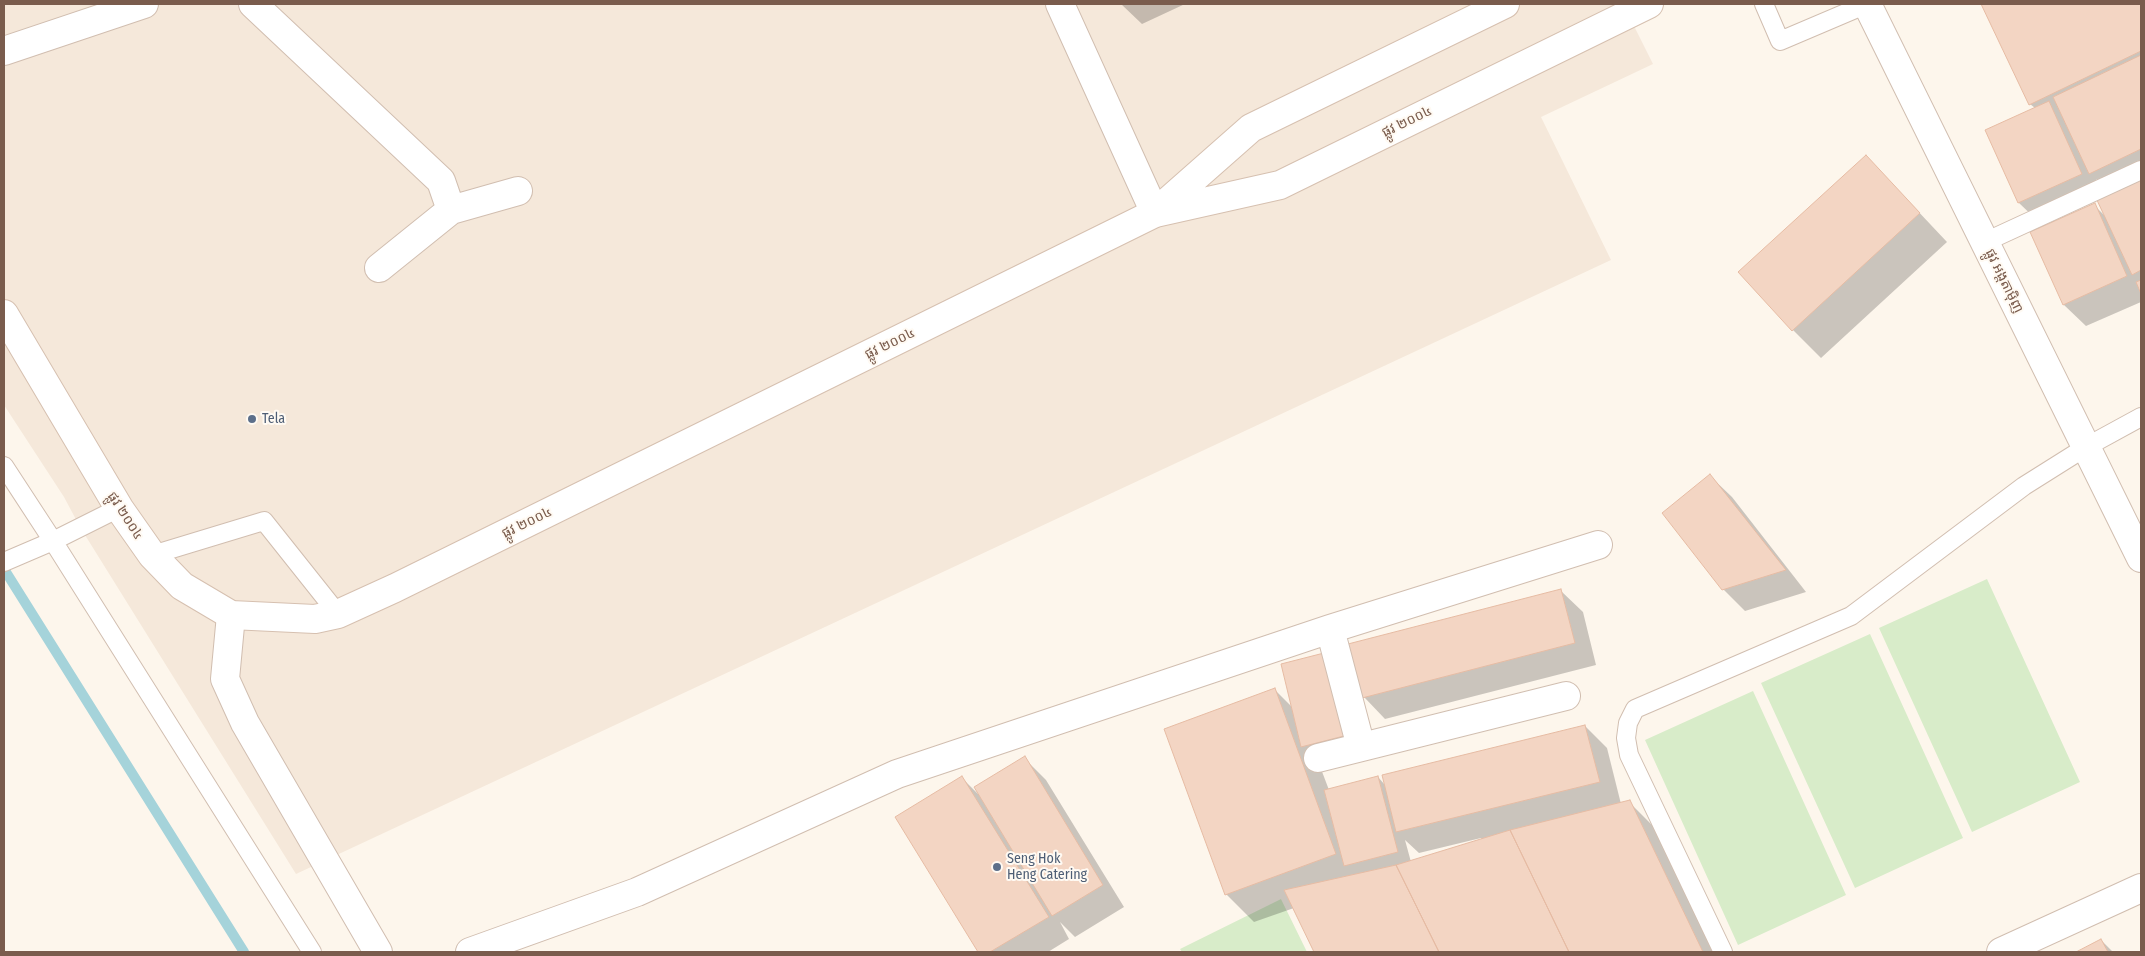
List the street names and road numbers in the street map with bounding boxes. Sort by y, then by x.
street label: ផ្លូវ ២០០៤ [1379,103,1435,141]
street label: ផ្លូវ អង្តតាម៉ិញ [1981,246,2027,316]
street label: ផ្លូវ ២០០៤ [862,325,918,363]
street label: ផ្លូវ ២០០៤ [103,489,147,543]
street label: ផ្លូវ ២០០៤ [499,504,555,542]

